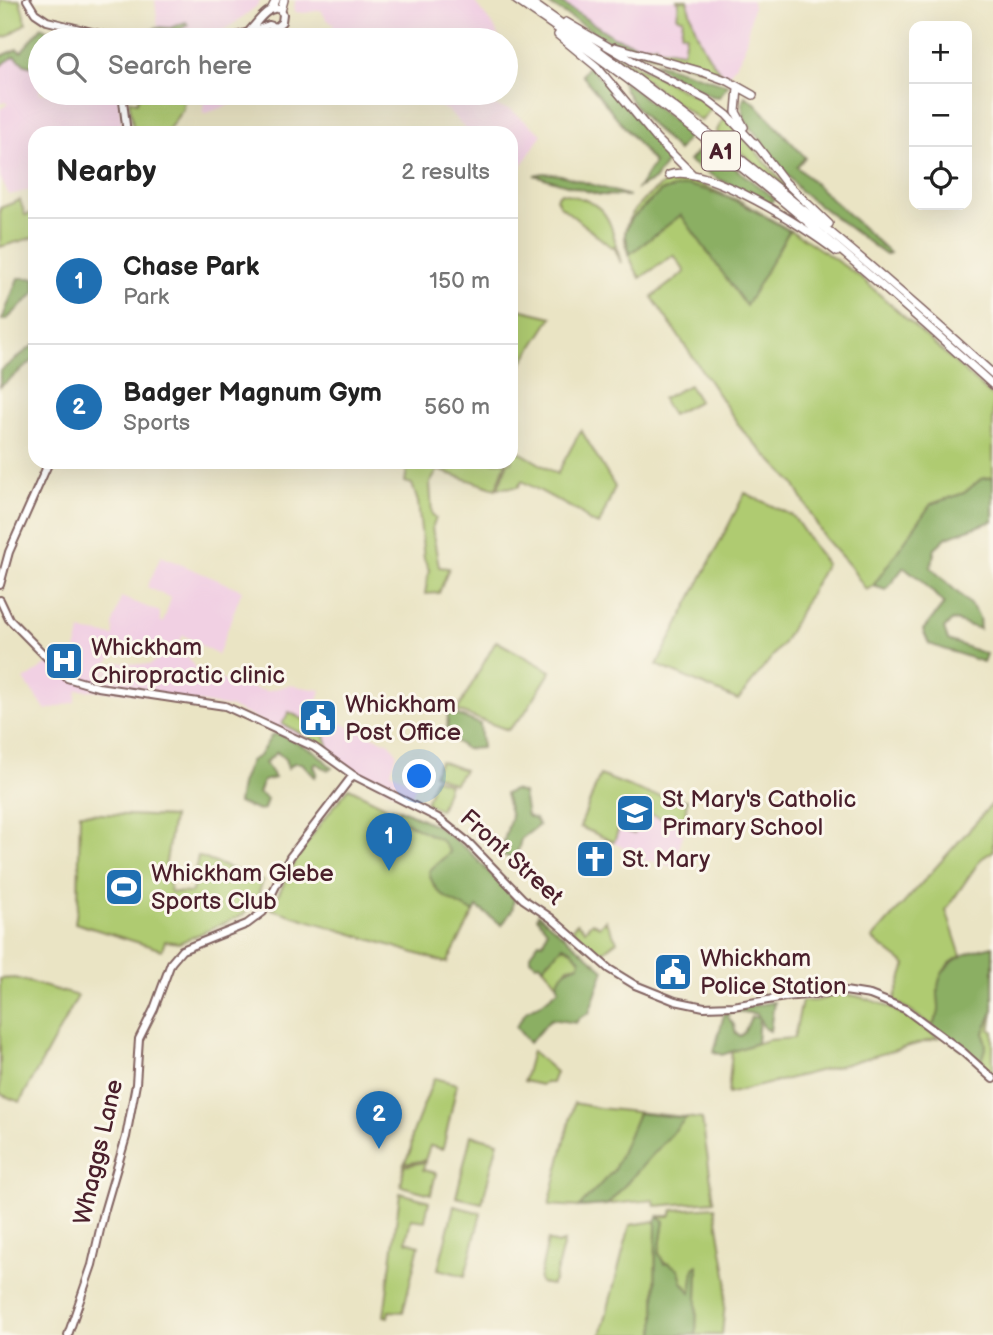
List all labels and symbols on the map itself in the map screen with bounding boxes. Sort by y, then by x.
road number: A1 [702,132,740,170]
place label: Whickham Chiropractic clinic [91,633,285,690]
hospital icon: Whickham Chiropractic clinic [43,640,85,682]
place label: Whickham Post Office [345,690,461,747]
public building icon: Whickham Post Office [297,697,339,739]
your location [402,759,436,793]
place label: St Mary's Catholic Primary School [662,785,856,842]
school or university icon: St Mary's Catholic Primary School [614,792,656,834]
street label: Front Street [454,803,570,912]
pin: 1 [366,813,412,871]
church icon: St. Mary [574,838,616,880]
place label: St. Mary [622,845,710,874]
place label: Whickham Glebe Sports Club [151,859,334,916]
sports icon: Whickham Glebe Sports Club [103,866,145,908]
place label: Whickham Police Station [700,944,847,1001]
public building icon: Whickham Police Station [652,951,694,993]
street label: Whaggs Lane [68,1077,129,1228]
pin: 2 [356,1091,402,1149]

